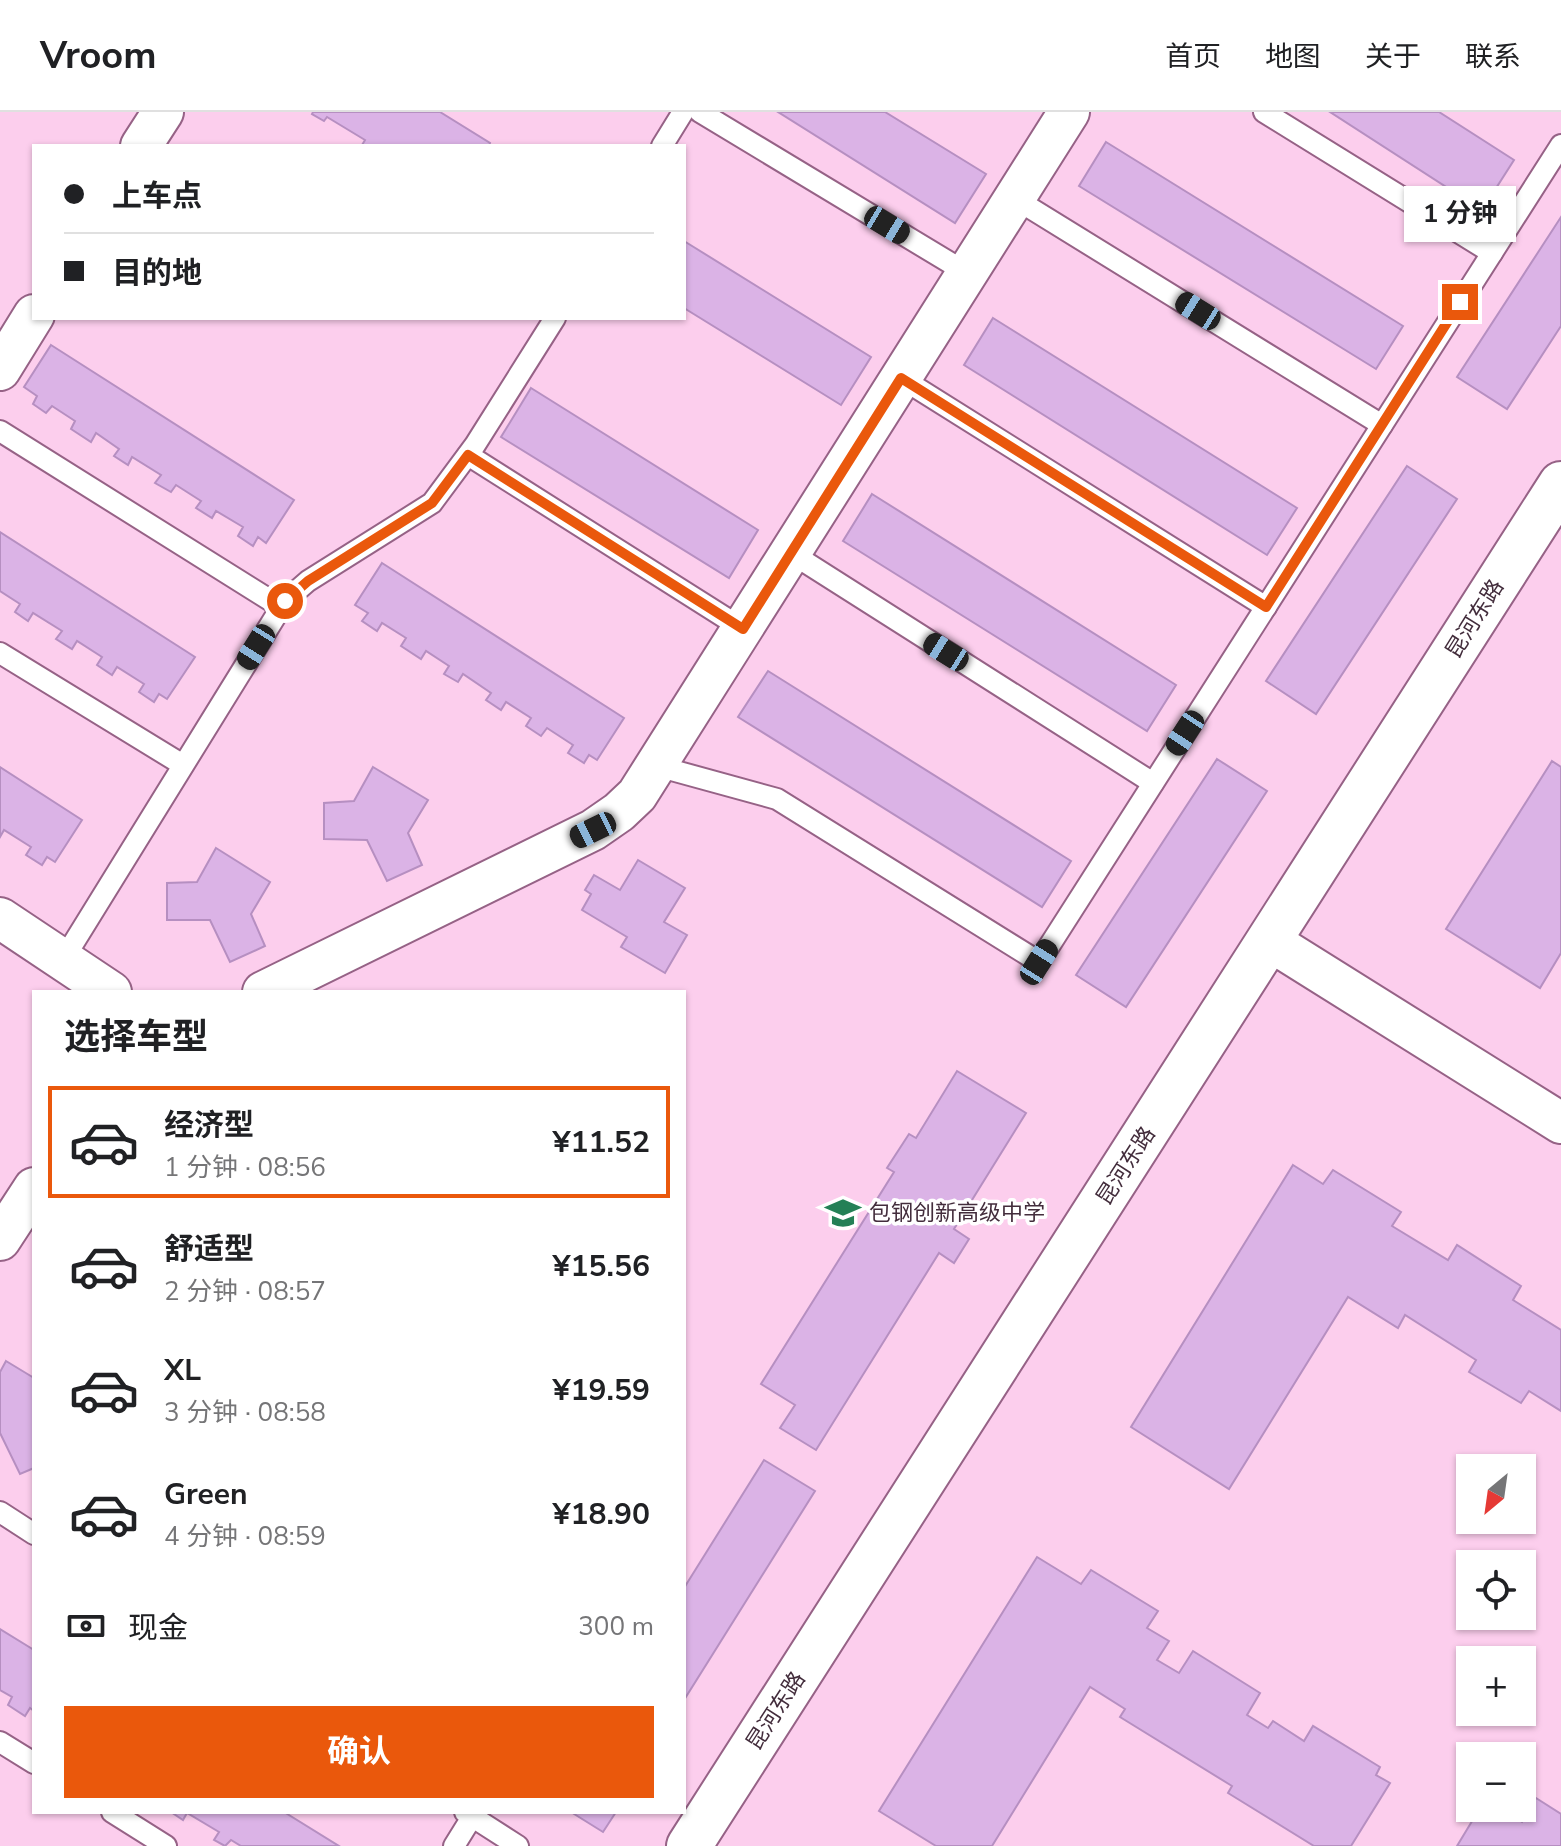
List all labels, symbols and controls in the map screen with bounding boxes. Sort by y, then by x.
text: Vroom [40,30,157,81]
text: 首页 [1165,38,1221,76]
text: 地图 [1265,38,1321,76]
text: 关于 [1365,38,1421,76]
text: 联系 [1465,38,1521,76]
text: 上车点 [112,176,202,217]
callout: 1 分钟 [1404,186,1516,242]
text: 1 分钟 [1423,196,1497,231]
car [860,202,914,248]
text: 目的地 [112,253,202,294]
route end [1442,284,1478,320]
car [1171,288,1225,334]
street label: 昆河东路 [1439,574,1511,664]
route start [267,583,303,619]
car [233,620,279,674]
car [919,629,973,675]
car [1162,706,1208,760]
car [566,809,620,851]
car [1016,935,1062,989]
text: 选择车型 [64,1013,208,1062]
text: 经济型 [164,1105,254,1146]
icon: car [68,1106,140,1178]
street label: 昆河东路 [1089,1121,1163,1211]
text: ¥11.52 [553,1122,650,1163]
text: 1 分钟 · 08:56 [164,1150,326,1185]
school or university icon: 包钢创新高级中学 [824,1194,862,1232]
place label: 包钢创新高级中学 [869,1198,1045,1228]
text: 舒适型 [164,1229,254,1270]
icon: car [68,1230,140,1302]
text: ¥15.56 [553,1246,650,1287]
text: 2 分钟 · 08:57 [164,1274,326,1309]
text: XL [164,1350,201,1391]
icon: car [68,1354,140,1426]
text: ¥19.59 [553,1370,650,1411]
text: 3 分钟 · 08:58 [164,1395,326,1430]
north arrow [1456,1454,1536,1534]
map controls [1456,1454,1536,1822]
text: Green [164,1474,248,1515]
icon: car [68,1478,140,1550]
text: ¥18.90 [553,1494,650,1535]
text: 4 分钟 · 08:59 [164,1519,326,1554]
button: locate [1456,1550,1536,1630]
icon: cash [64,1604,108,1648]
text: 现金 [128,1608,188,1649]
text: 300 m [578,1609,654,1644]
button: + [1456,1646,1536,1726]
street label: 昆河东路 [739,1666,813,1756]
button: 确认 [64,1706,654,1798]
button: − [1456,1742,1536,1822]

